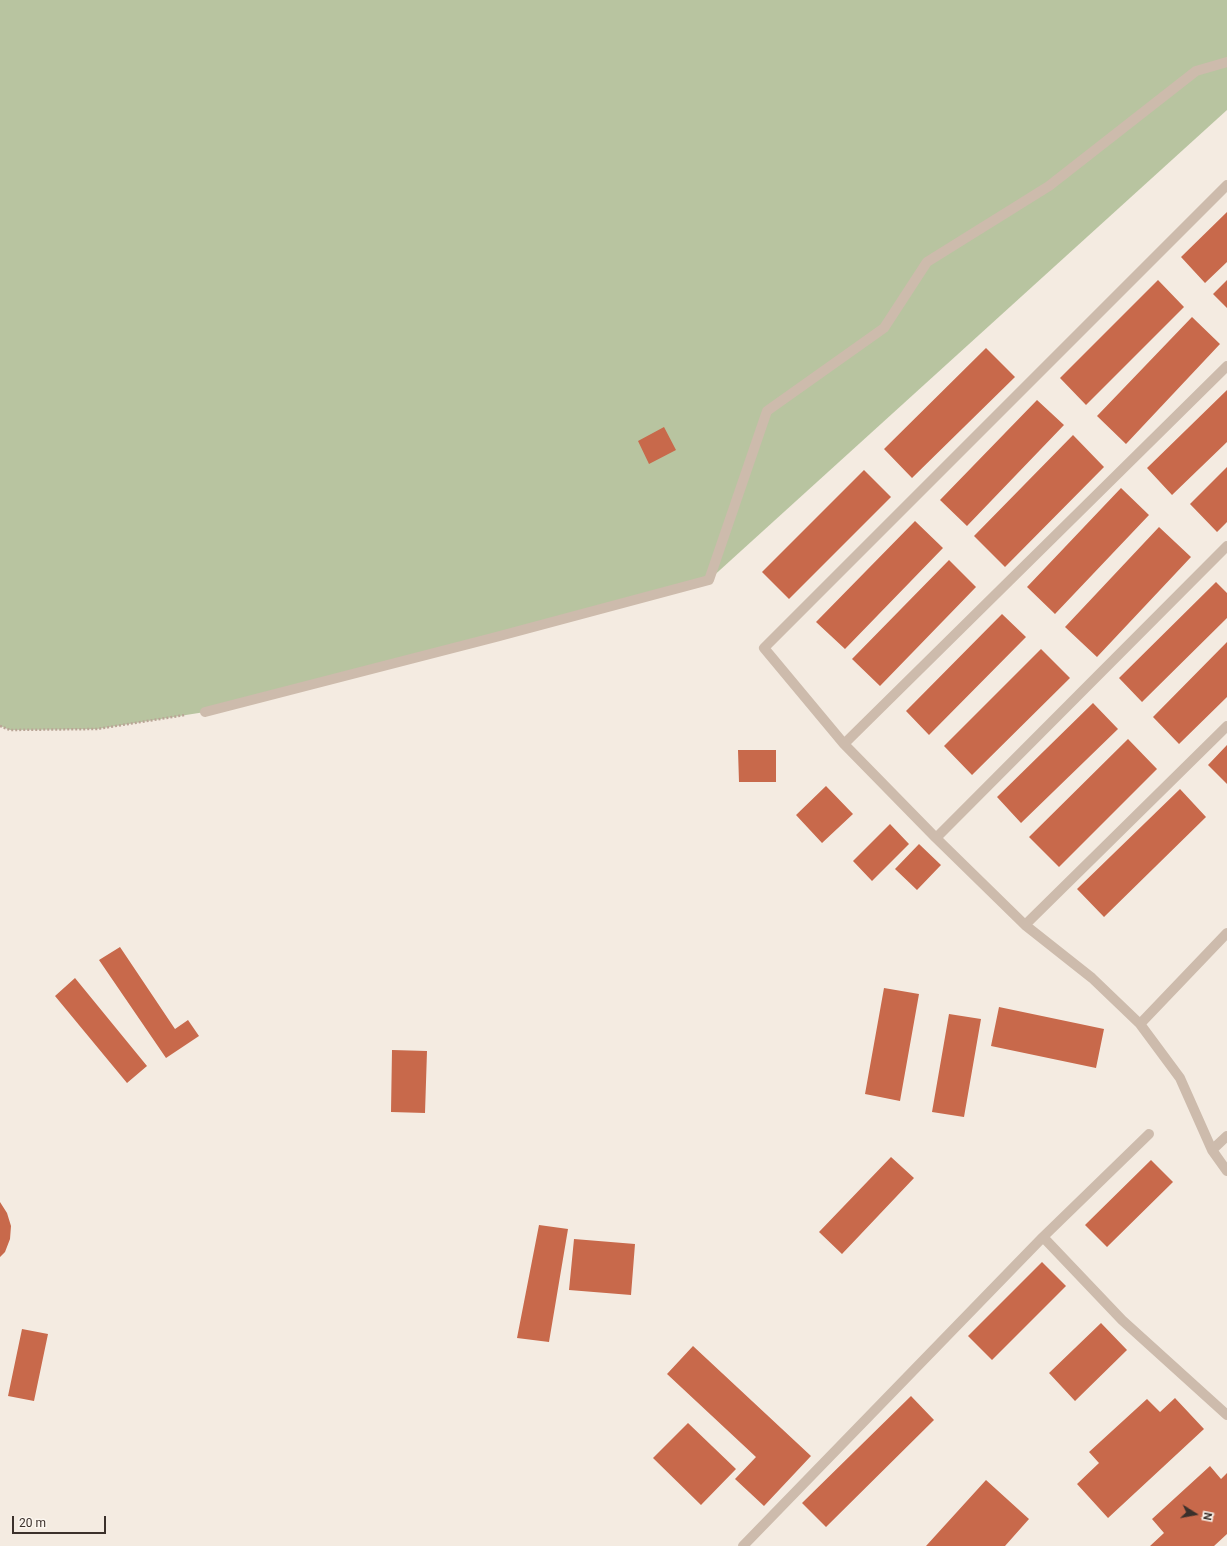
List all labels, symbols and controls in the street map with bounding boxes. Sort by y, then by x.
north arrow [1175,1494,1215,1534]
scale bar [14,1508,108,1534]
text: N [1200,1511,1214,1521]
text: 20 m [19,1516,46,1530]

